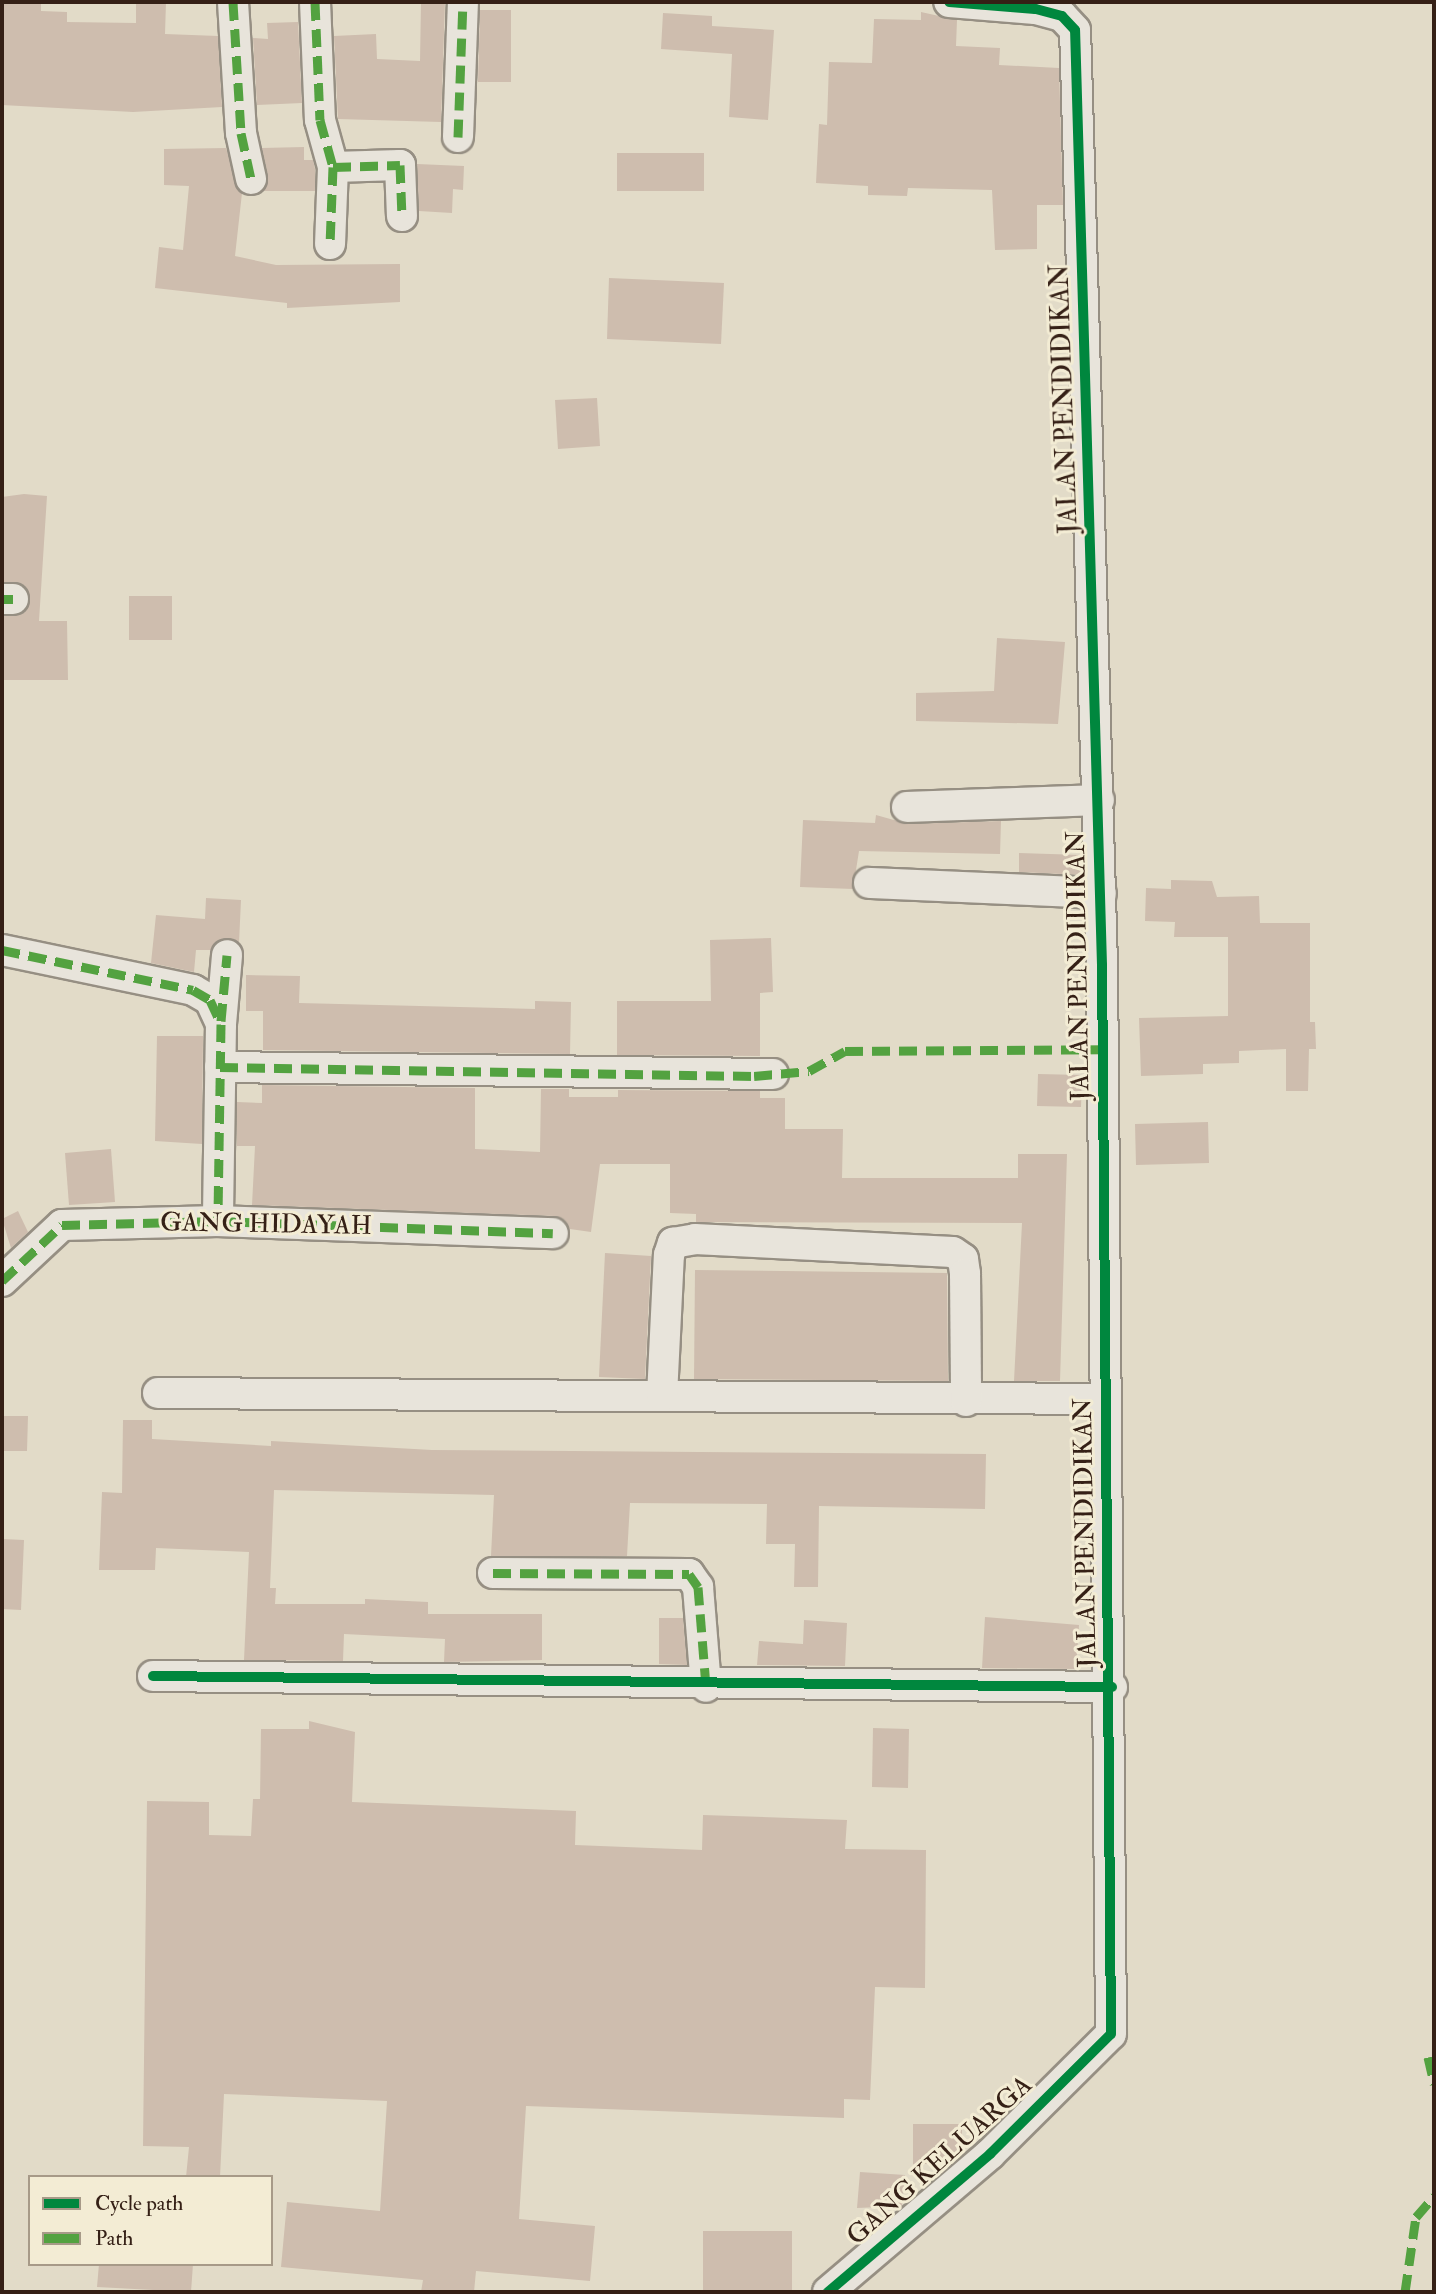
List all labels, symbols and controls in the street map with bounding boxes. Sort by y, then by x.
street label: JALAN PENDIDIKAN [1045,264,1085,534]
street label: JALAN PENDIDIKAN [1061,831,1097,1101]
street label: GANG HIDAYAH [160,1208,372,1242]
street label: JALAN PENDIDIKAN [1068,1398,1104,1668]
street label: GANG KELUARGA [841,2070,1039,2252]
legend [28,2175,273,2266]
text: Cycle path [95,2190,183,2217]
text: Path [95,2225,133,2252]

